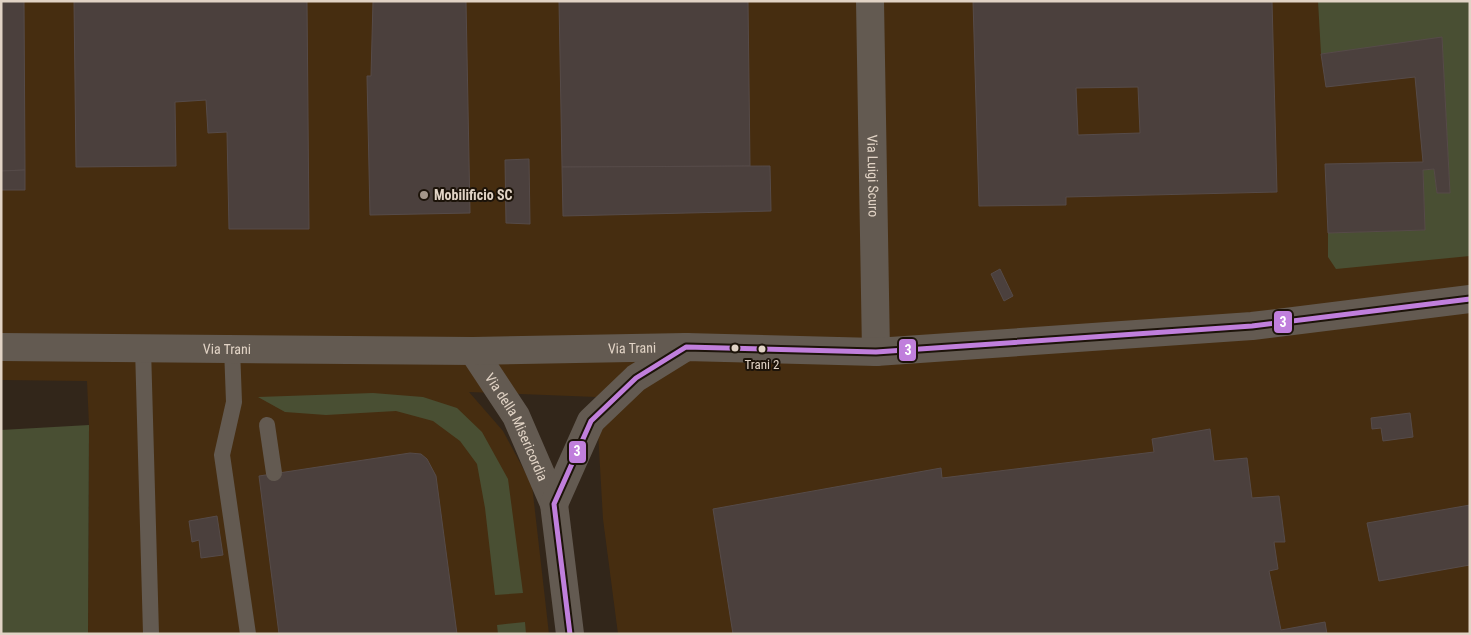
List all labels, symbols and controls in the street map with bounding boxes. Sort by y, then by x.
street label: Via Luigi Scuro [864,135,882,217]
place label: Mobilificio SC [434,187,512,203]
marker: Mobilificio SC [418,189,430,201]
line badge: 3 [1273,310,1293,334]
text: 3 [1279,314,1287,330]
line badge: 3 [898,338,917,362]
street label: Via Trani [608,340,656,356]
street label: Via Trani [203,341,251,357]
text: 3 [904,342,912,358]
unlabelled marker [730,343,740,353]
marker: Trani 2 [757,344,767,354]
place label: Trani 2 [745,357,779,372]
street label: Via della Misericordia [482,370,551,483]
line badge: 3 [568,440,587,464]
text: 3 [573,443,581,459]

